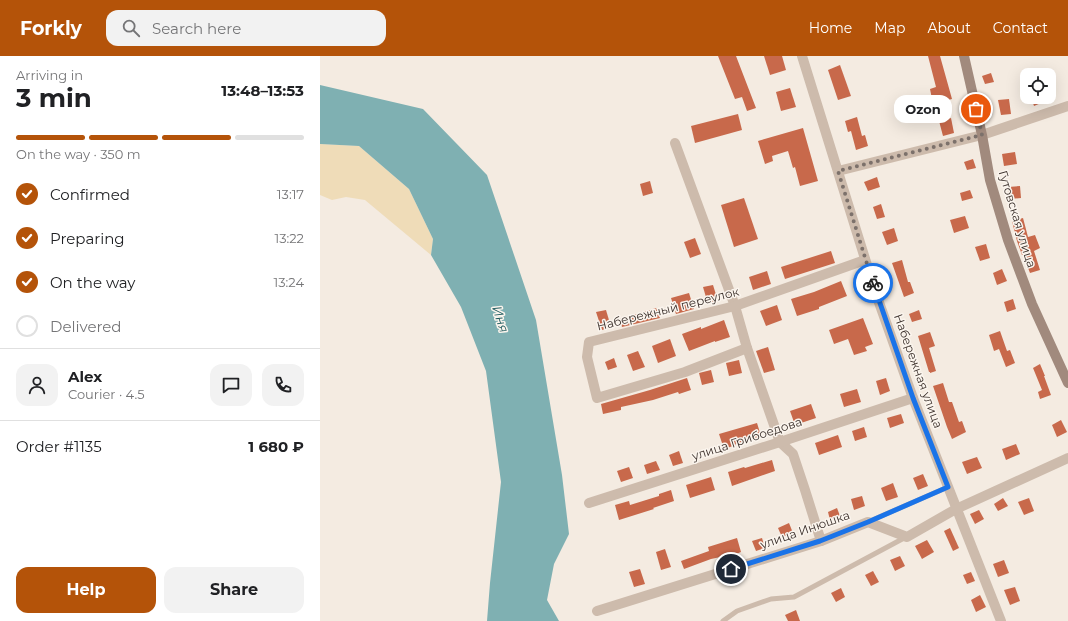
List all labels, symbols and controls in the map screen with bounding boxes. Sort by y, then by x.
search box [106,10,386,46]
text: Forkly [20,17,82,40]
icon: search [120,17,142,39]
text: Search here [152,19,241,38]
text: Home [809,19,852,37]
text: Map [874,19,905,37]
text: About [927,19,971,37]
text: Contact [993,19,1048,37]
text: Arriving in [16,67,83,83]
map controls [1020,68,1056,104]
button: locate [1020,68,1056,104]
text: 13:48–13:53 [221,81,304,100]
text: 3 min [16,82,92,114]
pin [959,92,993,126]
callout: Ozon [894,95,952,123]
icon: bag [965,98,987,120]
text: Ozon [905,101,941,117]
text: On the way · 350 m [16,146,141,162]
street label: Гутовская улица [996,168,1039,269]
icon: check [16,183,38,205]
text: Confirmed [50,185,130,204]
text: 13:17 [277,186,304,202]
icon: check [16,227,38,249]
text: Preparing [50,229,125,248]
text: 13:22 [274,230,304,246]
courier [853,263,893,303]
icon: check [16,271,38,293]
icon: bike [862,272,884,294]
text: On the way [50,273,135,292]
text: 13:24 [274,274,304,290]
street label: Набережный переулок [595,284,741,333]
water label: Иня [489,304,513,335]
street label: Набережная улица [891,312,946,430]
text: Delivered [50,317,122,336]
button: person [16,364,58,406]
button: chat [210,364,252,406]
button: phone [262,364,304,406]
text: Alex [68,367,102,386]
text: Courier · 4.5 [68,386,145,402]
street label: улица Грибоедова [689,414,804,464]
text: Order #1135 [16,437,102,456]
text: 1 680 ₽ [248,437,304,456]
street label: улица Инюшка [757,507,852,552]
pin [714,552,748,586]
icon: home [720,558,742,580]
button: Help [16,567,156,613]
button: Share [164,567,304,613]

